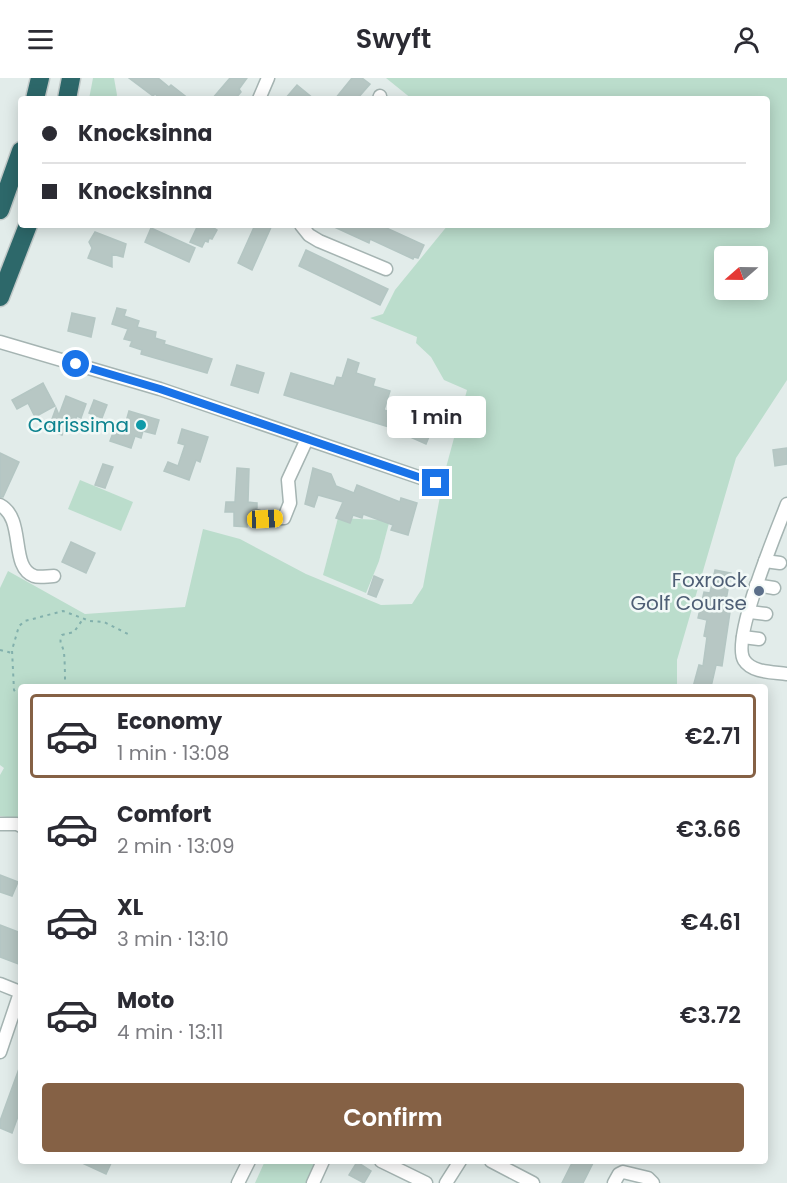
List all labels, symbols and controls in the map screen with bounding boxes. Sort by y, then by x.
text: Swyft [356,20,431,57]
icon: menu [24,23,57,56]
icon: person [730,23,763,56]
text: Knocksinna [78,118,212,149]
text: Knocksinna [78,176,212,207]
north arrow [714,246,768,300]
map controls [714,246,768,300]
route start [62,350,89,377]
callout: 1 min [386,396,486,438]
text: 1 min [411,403,462,431]
place label: Carissima [28,411,129,439]
marker: Carissima [134,418,148,432]
route end [422,469,449,496]
car [247,509,283,529]
place label: Foxrock Golf Course [630,566,748,617]
marker: Foxrock Golf Course [752,584,766,598]
text: Economy [117,706,222,737]
icon: car [45,709,99,763]
text: €2.71 [685,721,741,752]
text: 1 min · 13:08 [117,739,230,767]
text: Comfort [117,799,211,830]
icon: car [45,802,99,856]
text: €3.66 [676,814,741,845]
text: 2 min · 13:09 [117,832,235,860]
text: XL [117,892,143,923]
icon: car [45,895,99,949]
text: €4.61 [681,907,741,938]
text: 3 min · 13:10 [117,925,229,953]
text: Moto [117,985,174,1016]
icon: car [45,988,99,1042]
text: €3.72 [680,1000,741,1031]
text: 4 min · 13:11 [117,1018,223,1046]
button: Confirm [42,1083,744,1152]

